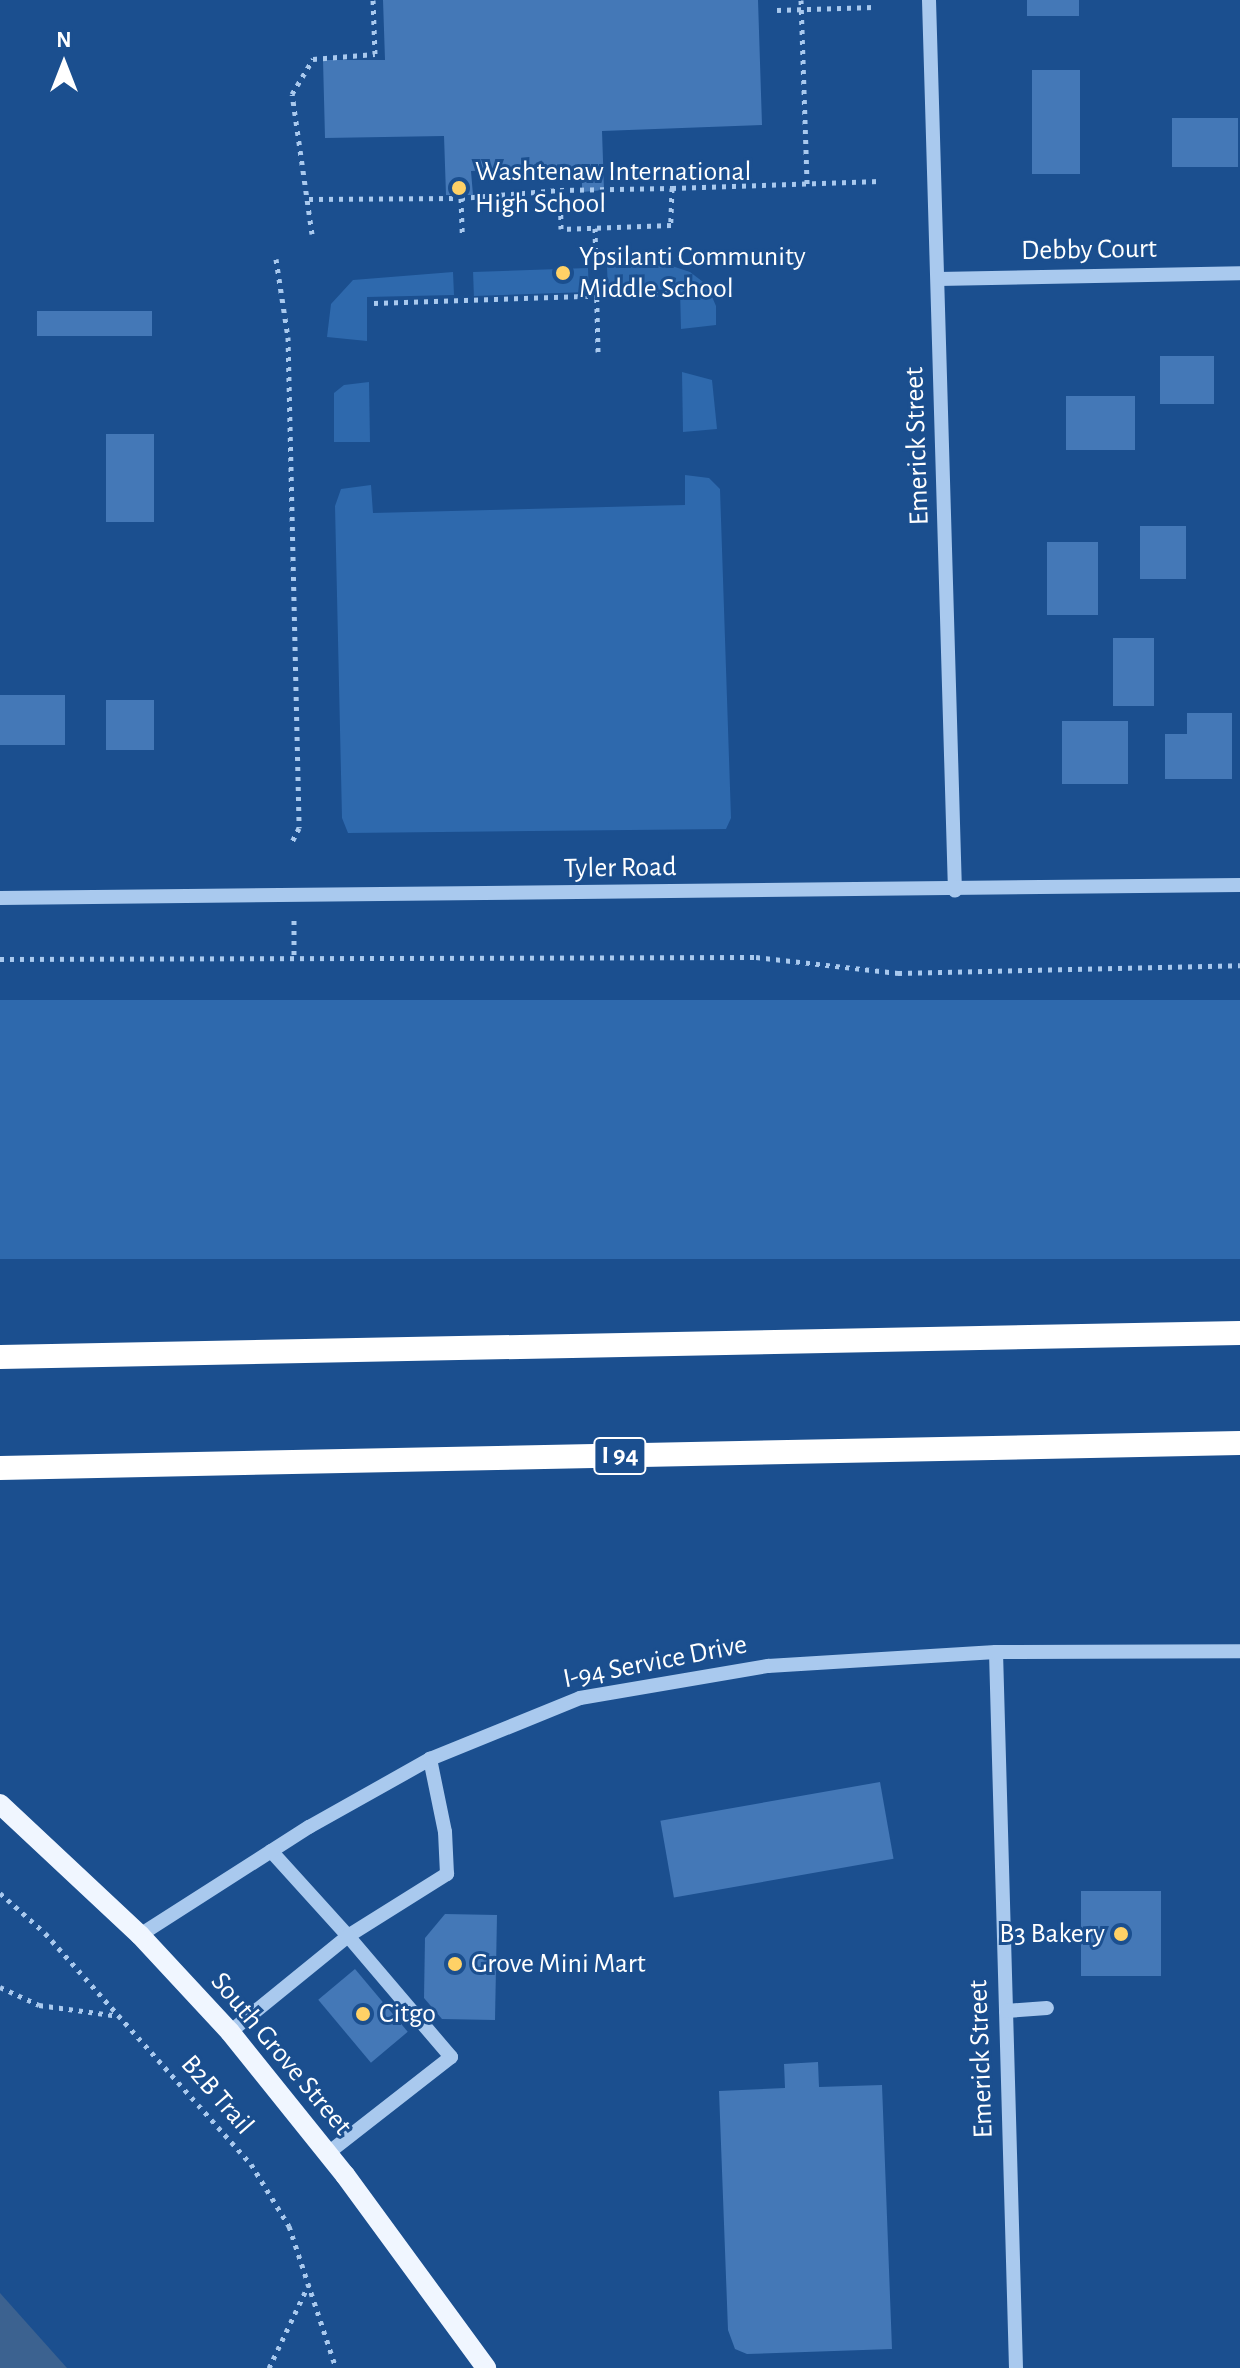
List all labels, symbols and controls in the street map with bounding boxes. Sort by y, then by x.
north arrow [24,24,104,104]
text: N [56,29,72,51]
place label: Washtenaw International High School [475,155,751,221]
marker: Washtenaw International High School [450,179,468,197]
street label: Debby Court [1021,232,1157,268]
place label: Ypsilanti Community Middle School [579,240,806,306]
marker: Ypsilanti Community Middle School [554,264,572,282]
street label: Emerick Street [897,366,937,526]
street label: Tyler Road [563,850,677,886]
road number: I 94 [592,1434,648,1478]
street label: I-94 Service Drive [560,1628,750,1696]
place label: B3 Bakery [999,1917,1105,1951]
marker: B3 Bakery [1112,1925,1130,1943]
place label: Grove Mini Mart [471,1947,646,1981]
marker: Grove Mini Mart [446,1955,464,1973]
street label: South Grove Street [203,1966,359,2142]
street label: Emerick Street [961,1979,1001,2139]
place label: Citgo [379,1997,436,2031]
marker: Citgo [354,2005,372,2023]
street label: B2B Trail [173,2048,261,2142]

